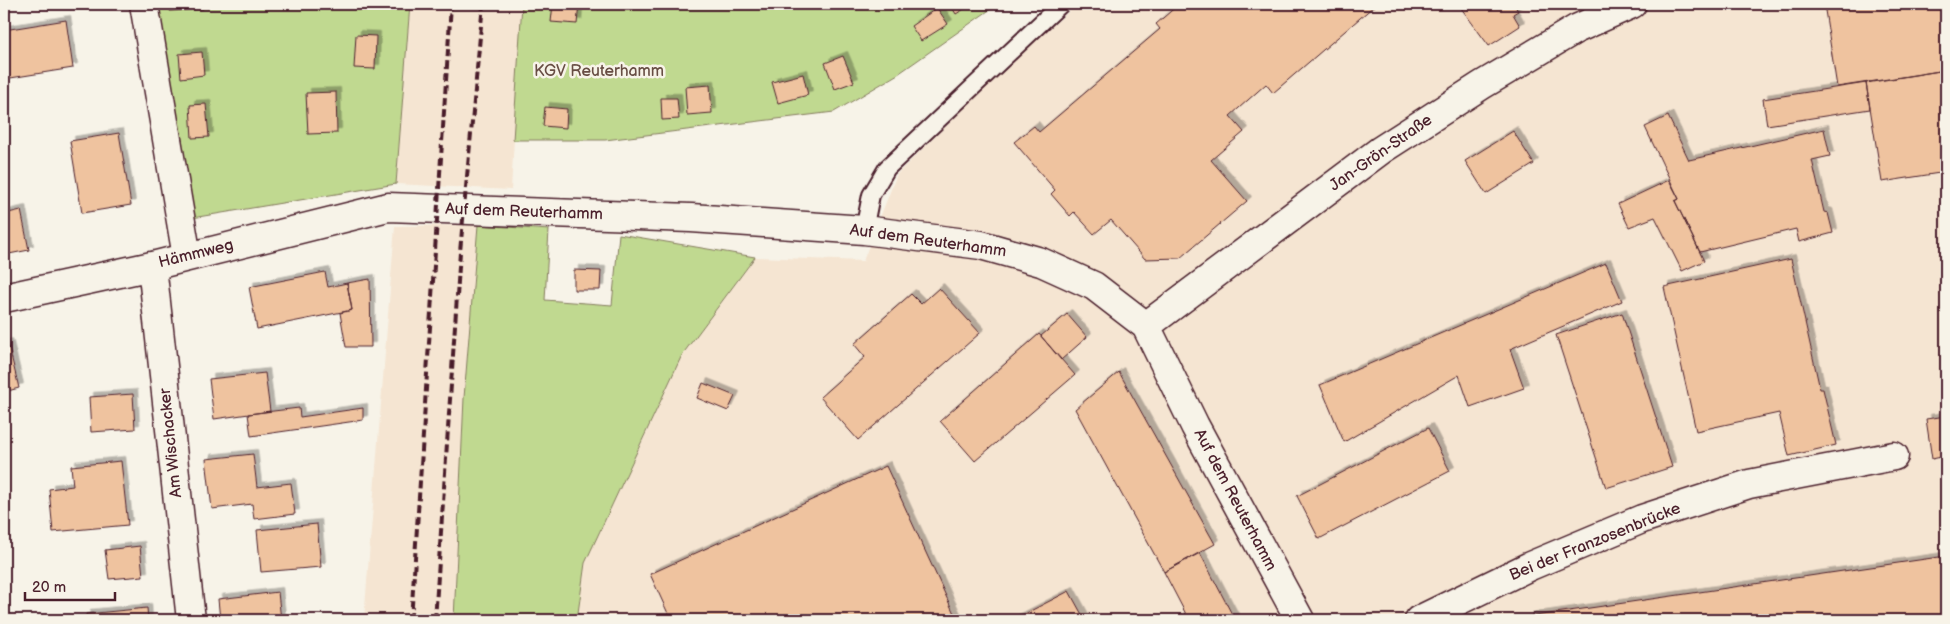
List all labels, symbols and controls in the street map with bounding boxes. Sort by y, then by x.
park label: KGV Reuterhamm [534,62,664,81]
street label: Jan-Grön-Straße [1326,110,1436,195]
street label: Auf dem Reuterhamm [445,200,603,224]
street label: Auf dem Reuterhamm [849,221,1007,261]
street label: Hämmweg [157,236,235,272]
street label: Am Wischacker [156,387,186,499]
street label: Auf dem Reuterhamm [1190,426,1280,574]
street label: Bei der Franzosenbrücke [1507,499,1684,585]
scale bar [25,569,115,601]
text: 20 m [32,578,66,597]

